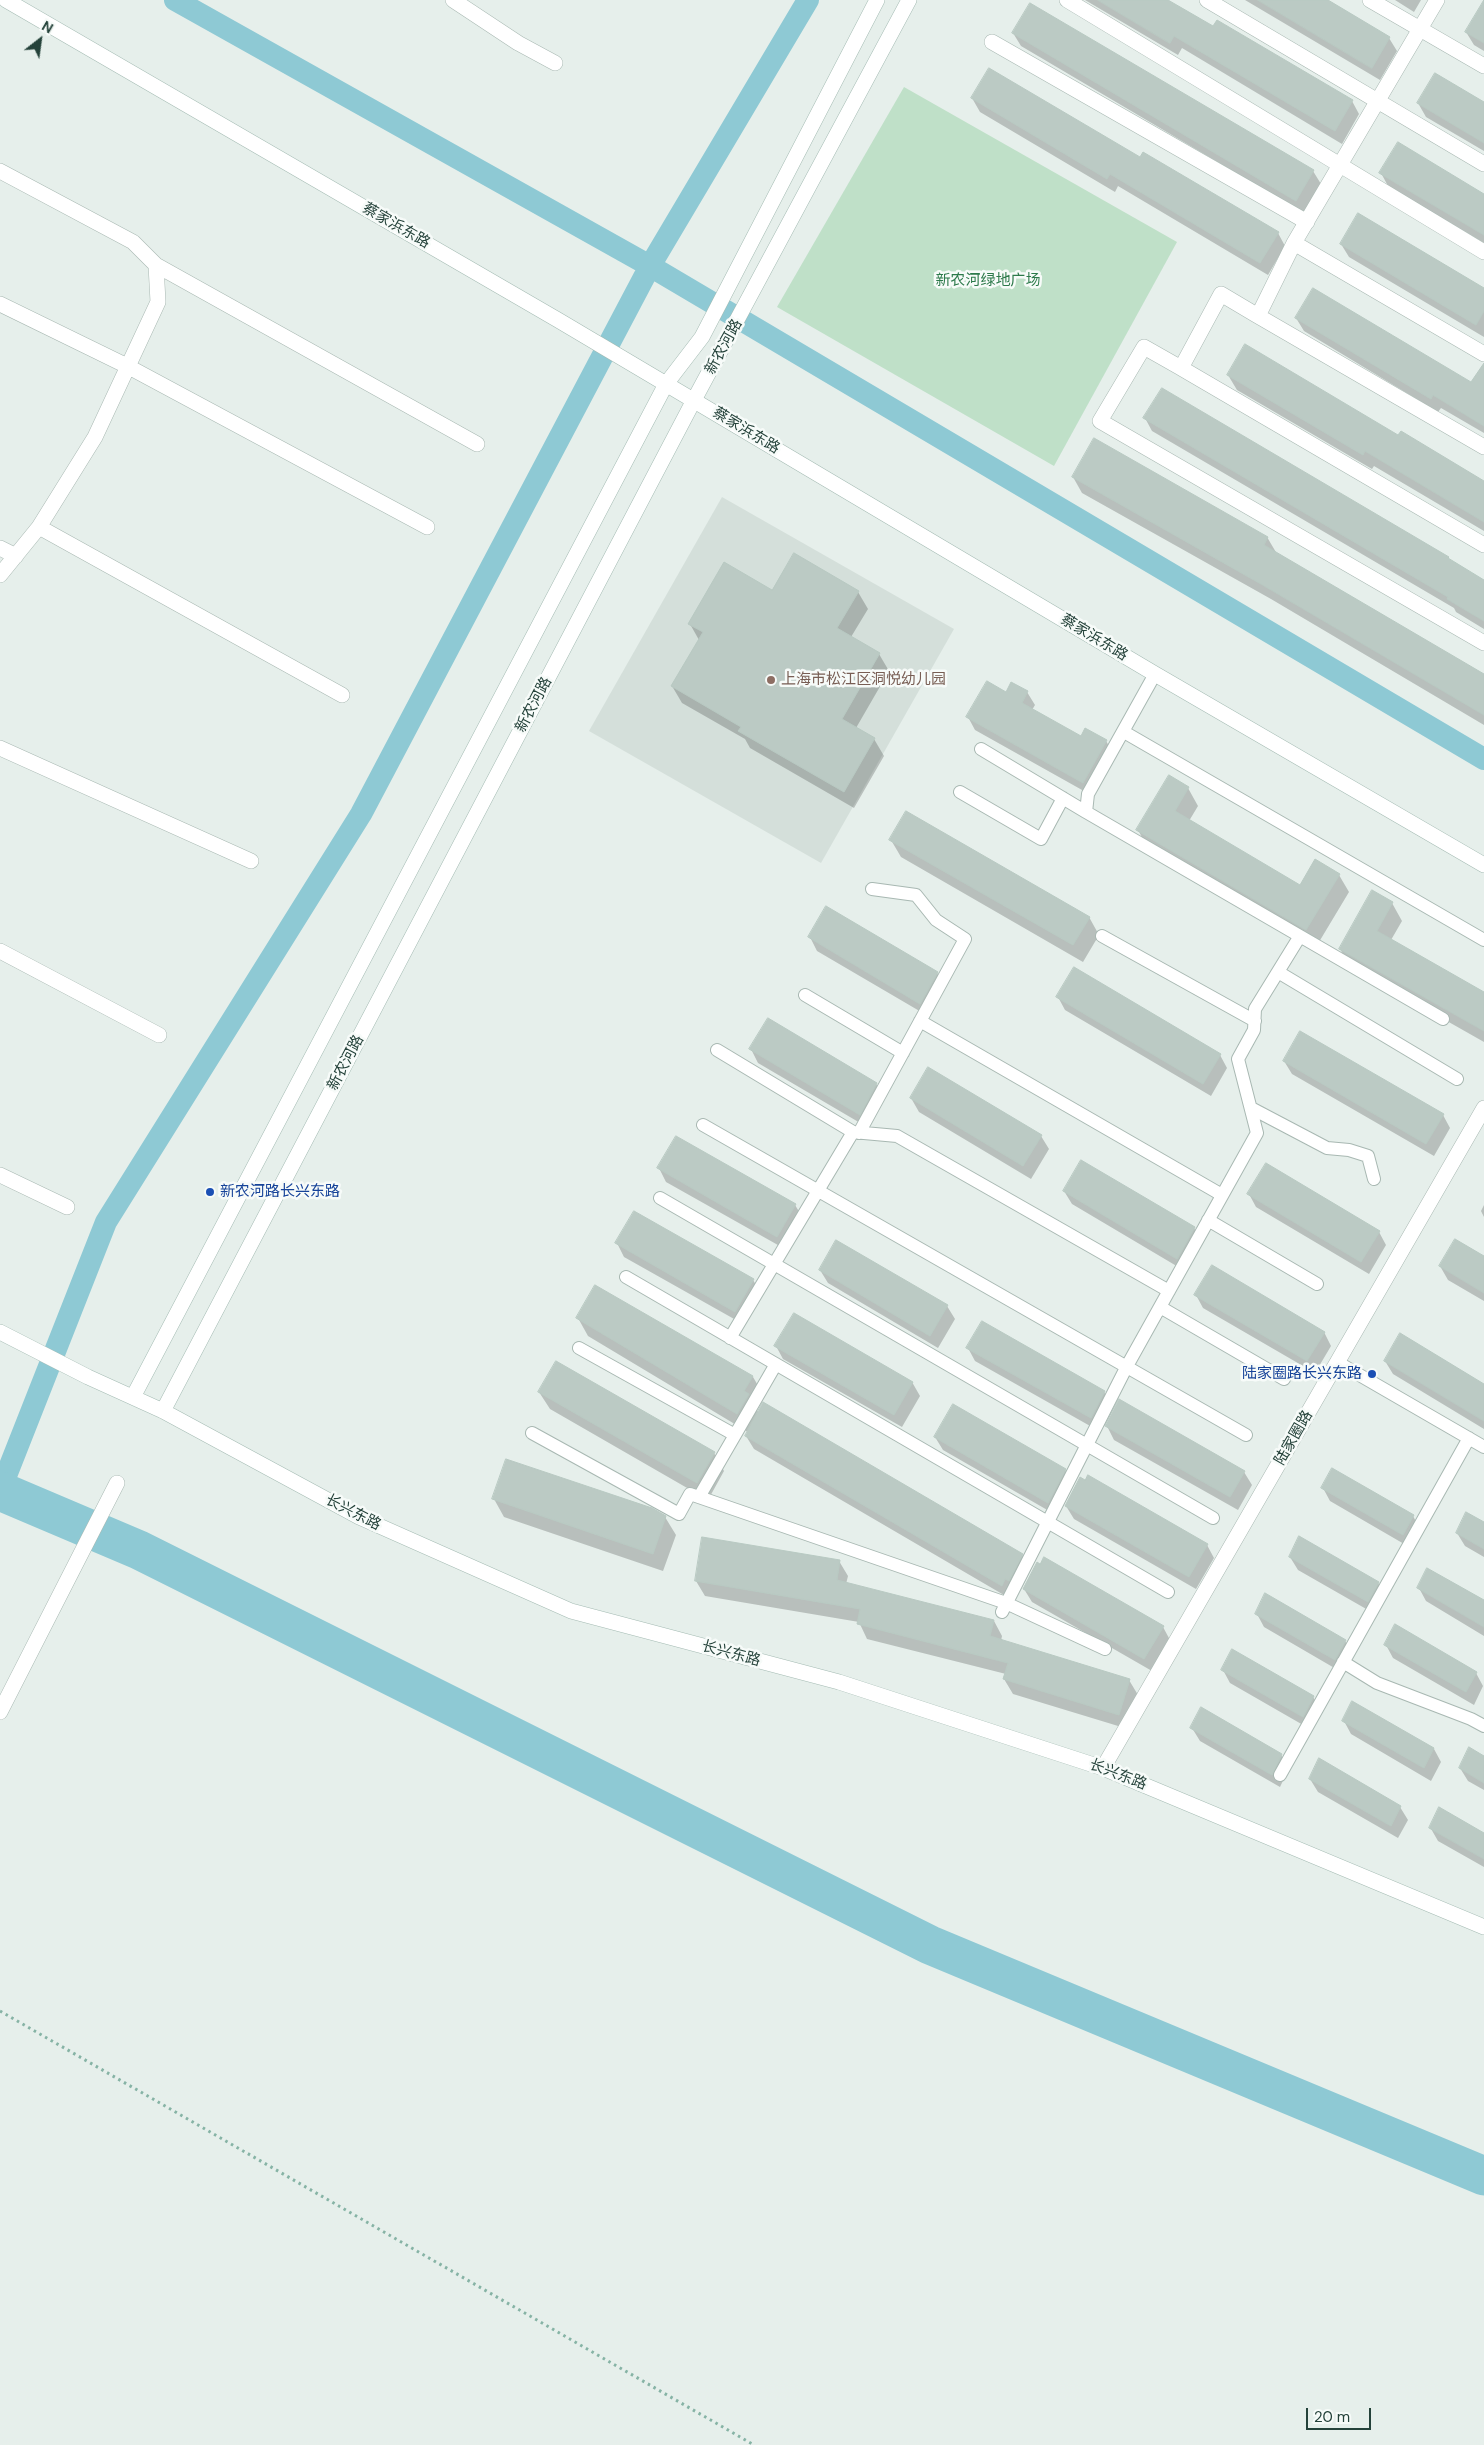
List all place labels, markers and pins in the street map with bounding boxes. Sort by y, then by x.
place label: 上海市松江区洞悦幼儿园 [781,671,946,689]
marker: 上海市松江区洞悦幼儿园 [765,674,777,686]
place label: 新农河路长兴东路 [220,1183,340,1201]
marker: 新农河路长兴东路 [204,1186,216,1198]
place label: 陆家圈路长兴东路 [1242,1365,1362,1383]
marker: 陆家圈路长兴东路 [1366,1368,1378,1380]

